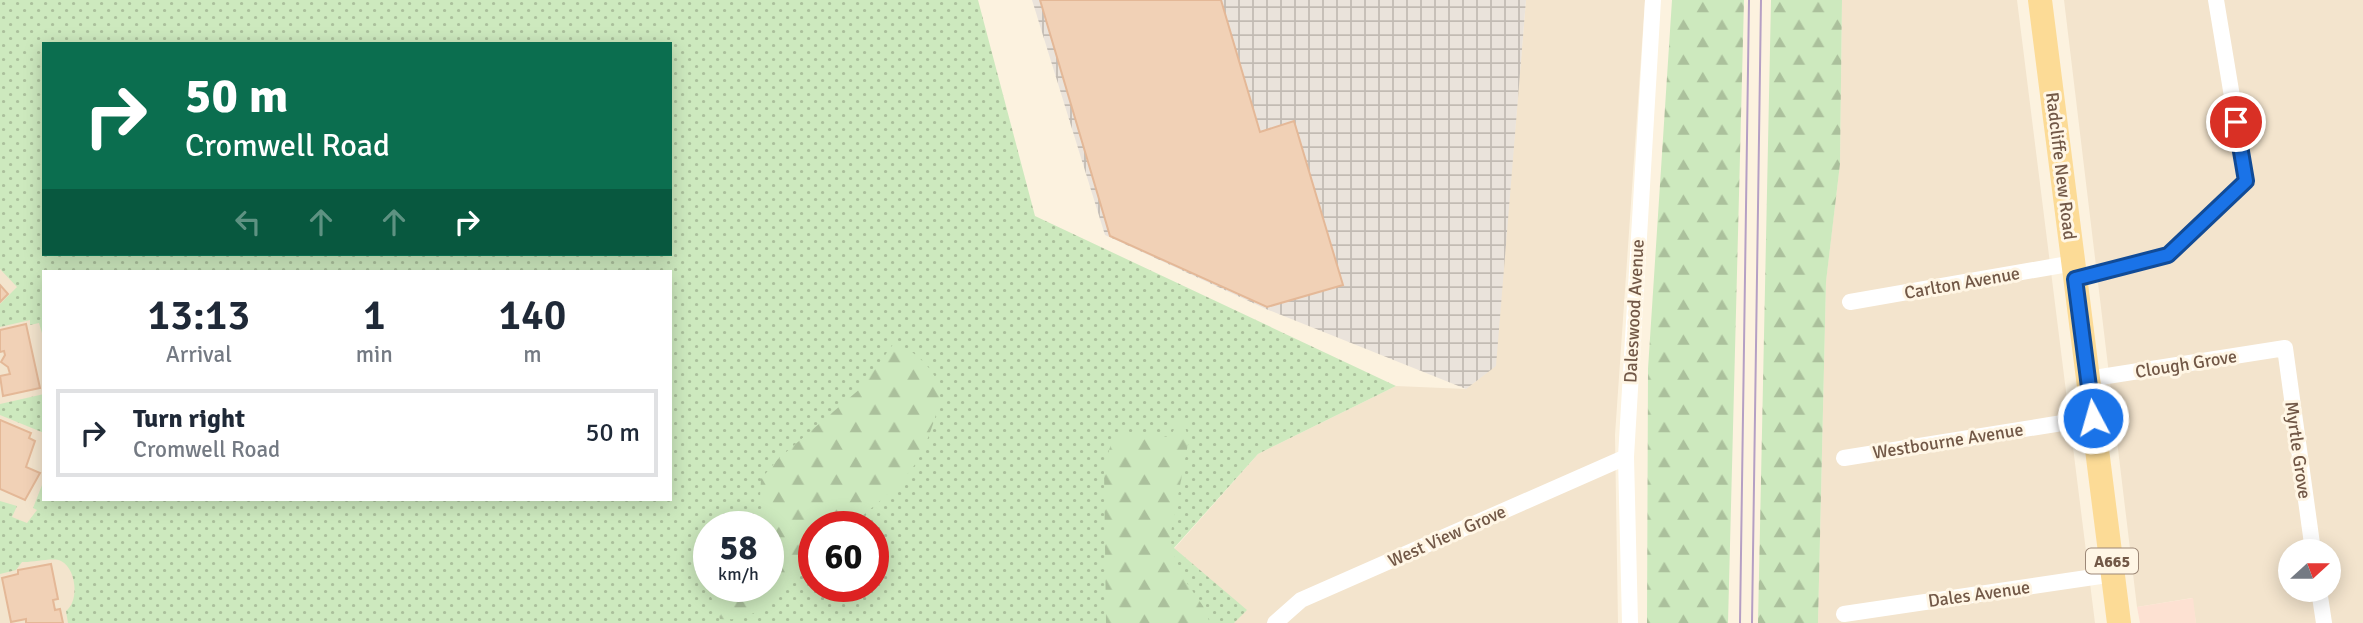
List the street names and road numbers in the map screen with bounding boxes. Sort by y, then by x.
street label: Radcliffe New Road [2041,91,2081,241]
street label: Daleswood Avenue [1619,239,1649,383]
street label: Carlton Avenue [1902,262,2022,304]
street label: Clough Grove [2134,345,2238,383]
street label: Myrtle Grove [2280,400,2316,500]
street label: Westbourne Avenue [1871,418,2025,464]
street label: West View Grove [1385,500,1509,572]
road number: A665 [2086,548,2138,574]
street label: Dales Avenue [1927,576,2031,612]

